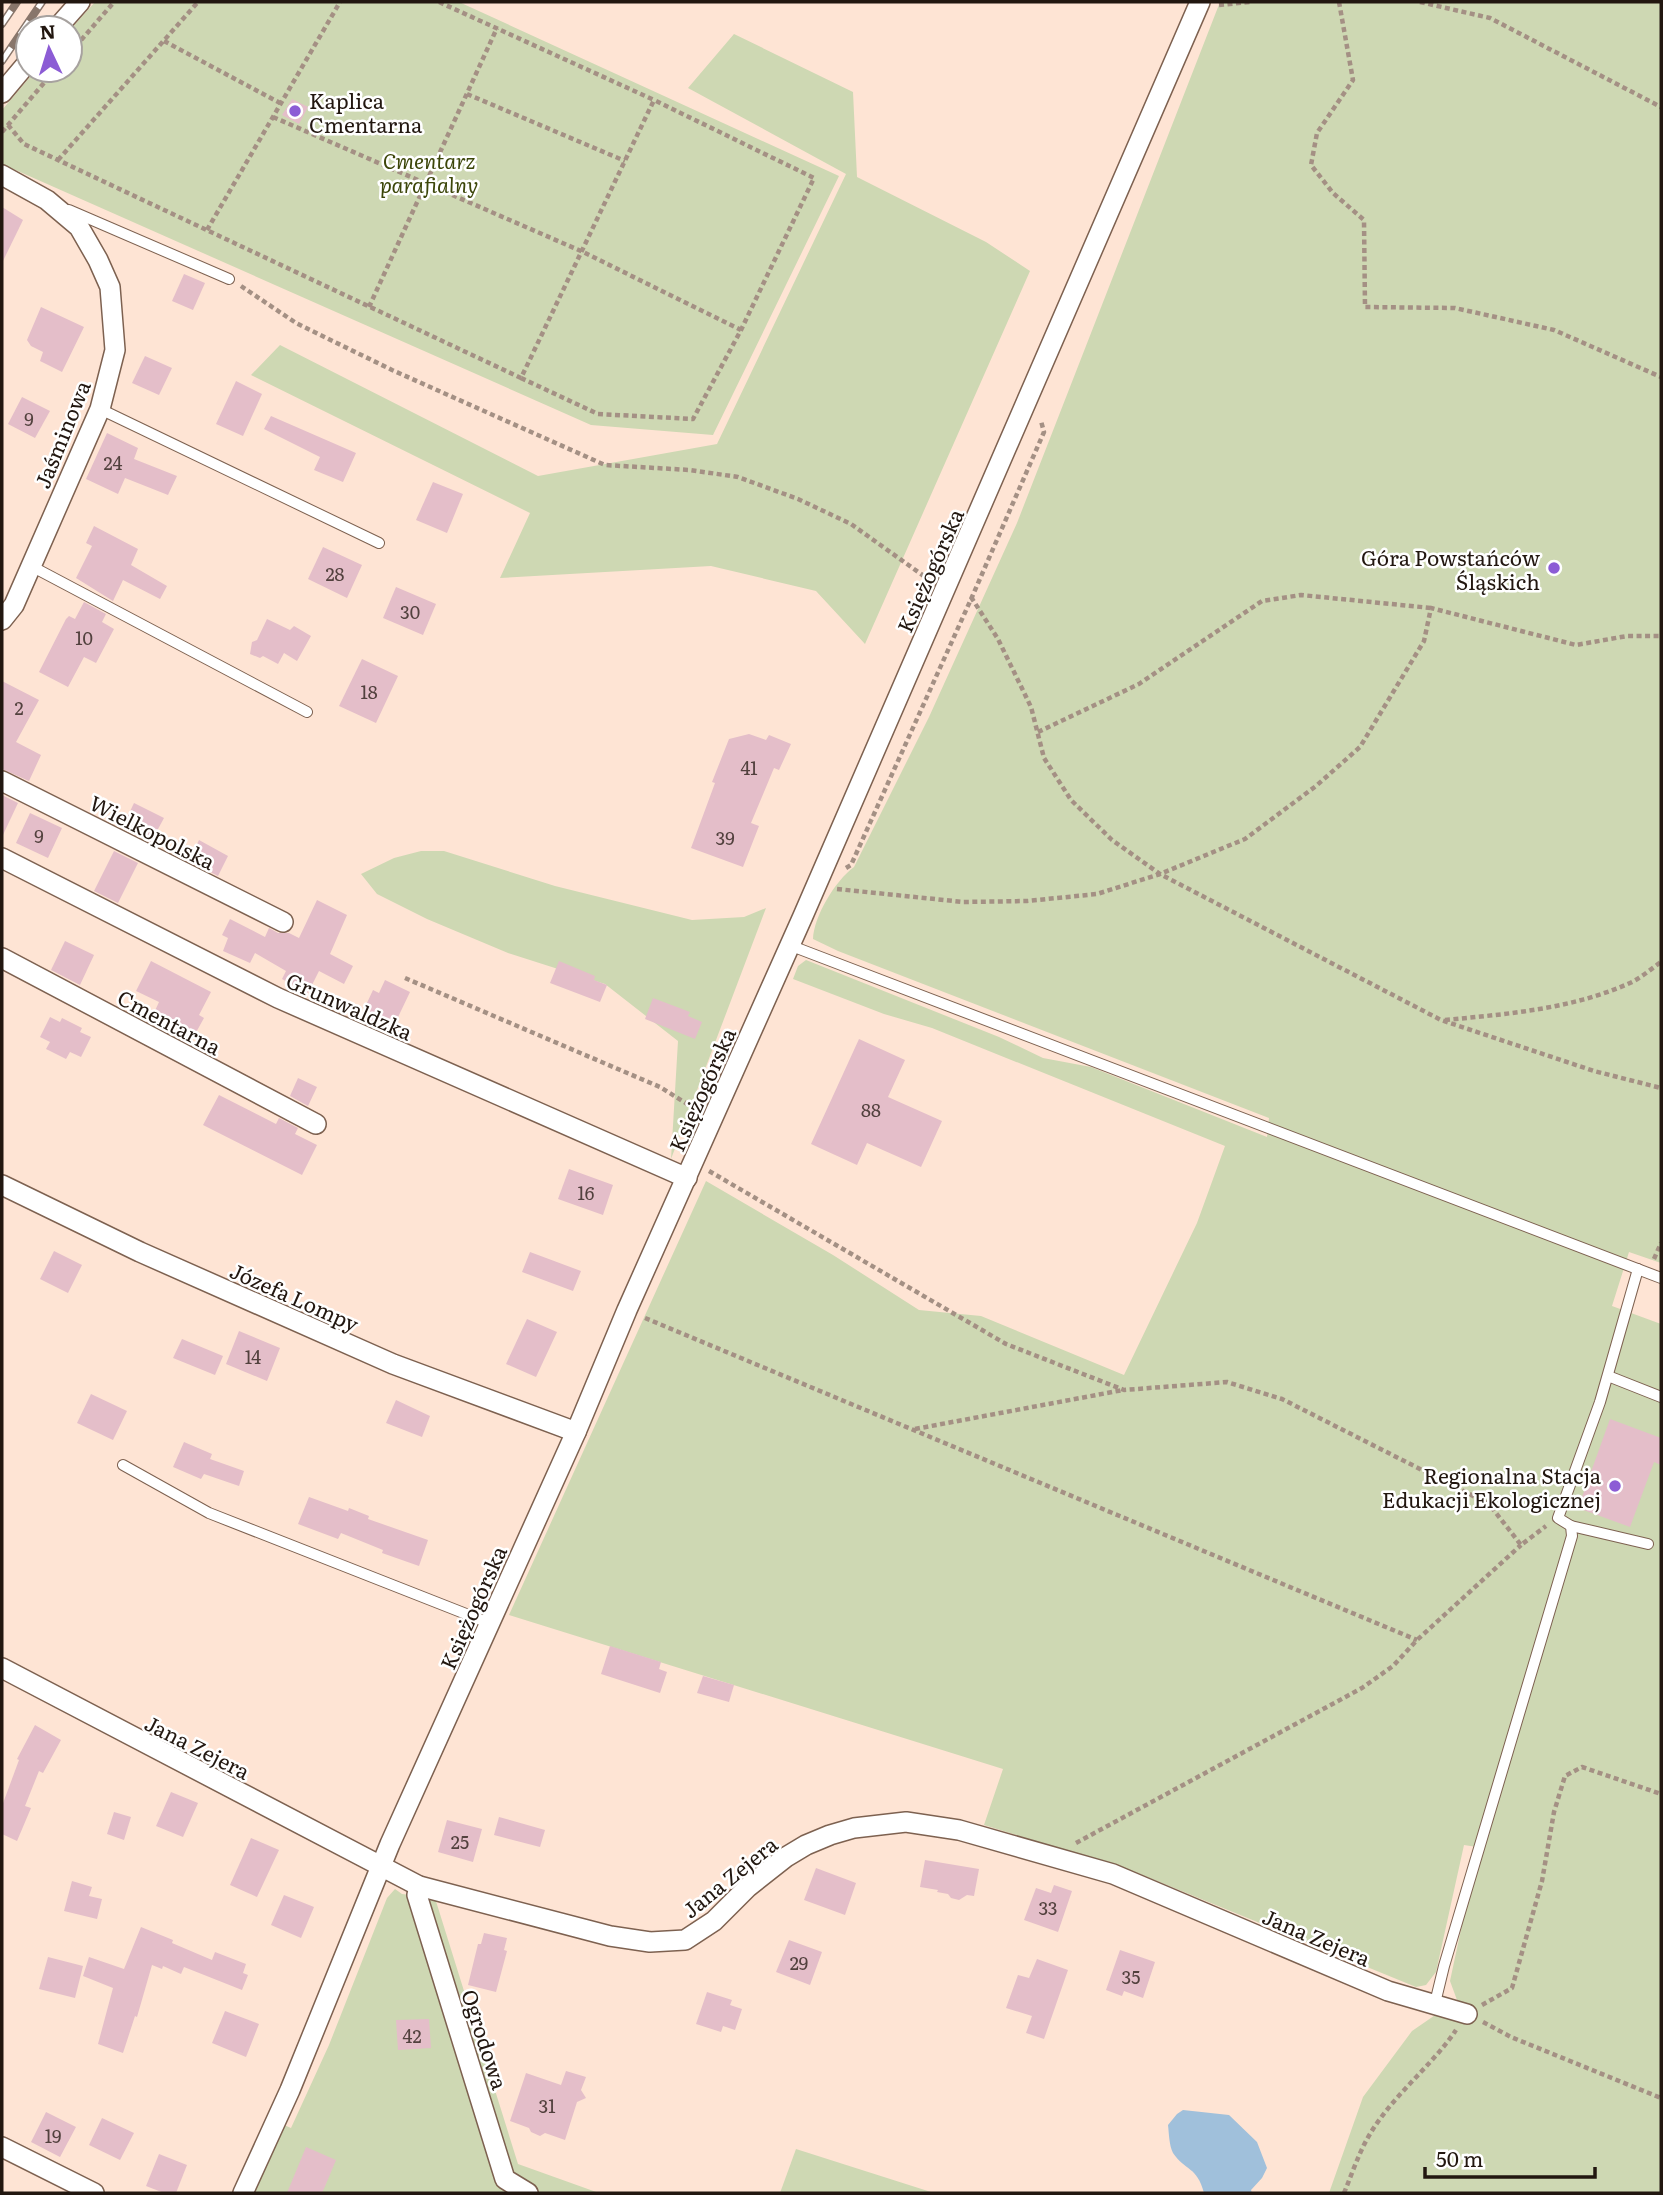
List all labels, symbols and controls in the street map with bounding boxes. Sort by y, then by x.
north arrow [14,14,84,84]
text: N [39,17,57,46]
place label: Kaplica Cmentarna [309,84,423,139]
marker: Kaplica Cmentarna [287,103,303,119]
park label: Cmentarz parafialny [380,144,478,199]
street label: Jaśminowa [25,375,97,493]
house number: 9 [24,405,34,432]
house number: 24 [103,449,123,476]
street label: Księżogórska [888,503,970,637]
place label: Góra Powstańców Śląskich [1361,541,1540,596]
house number: 28 [325,560,345,587]
marker: Góra Powstańców Śląskich [1546,560,1562,576]
house number: 30 [400,598,420,625]
house number: 10 [75,624,93,651]
house number: 18 [360,678,378,705]
house number: 2 [14,694,24,721]
house number: 41 [740,754,758,781]
street label: Wielkopolska [85,786,222,876]
house number: 9 [34,822,44,849]
house number: 39 [715,824,735,851]
street label: Grunwaldzka [282,963,419,1047]
street label: Cmentarna [113,981,228,1062]
street label: Księżogórska [660,1022,742,1156]
house number: 88 [861,1096,881,1123]
house number: 16 [578,1179,595,1206]
street label: Józefa Lompy [226,1254,365,1339]
house number: 14 [245,1343,261,1370]
place label: Regionalna Stacja Edukacji Ekologicznej [1382,1459,1602,1514]
marker: Regionalna Stacja Edukacji Ekologicznej [1607,1478,1623,1494]
street label: Księżogórska [431,1540,513,1674]
street label: Jana Zejera [140,1706,257,1786]
street label: Jana Zejera [675,1827,784,1924]
house number: 25 [451,1828,469,1855]
house number: 33 [1039,1894,1057,1921]
street label: Jana Zejera [1258,1899,1376,1973]
house number: 29 [790,1949,808,1976]
house number: 35 [1122,1963,1140,1990]
street label: Ogrodowa [455,1985,517,2094]
house number: 42 [402,2022,422,2049]
house number: 31 [538,2092,556,2119]
house number: 19 [45,2122,61,2149]
scale bar [1425,2136,1595,2180]
text: 50 m [1436,2142,1483,2173]

